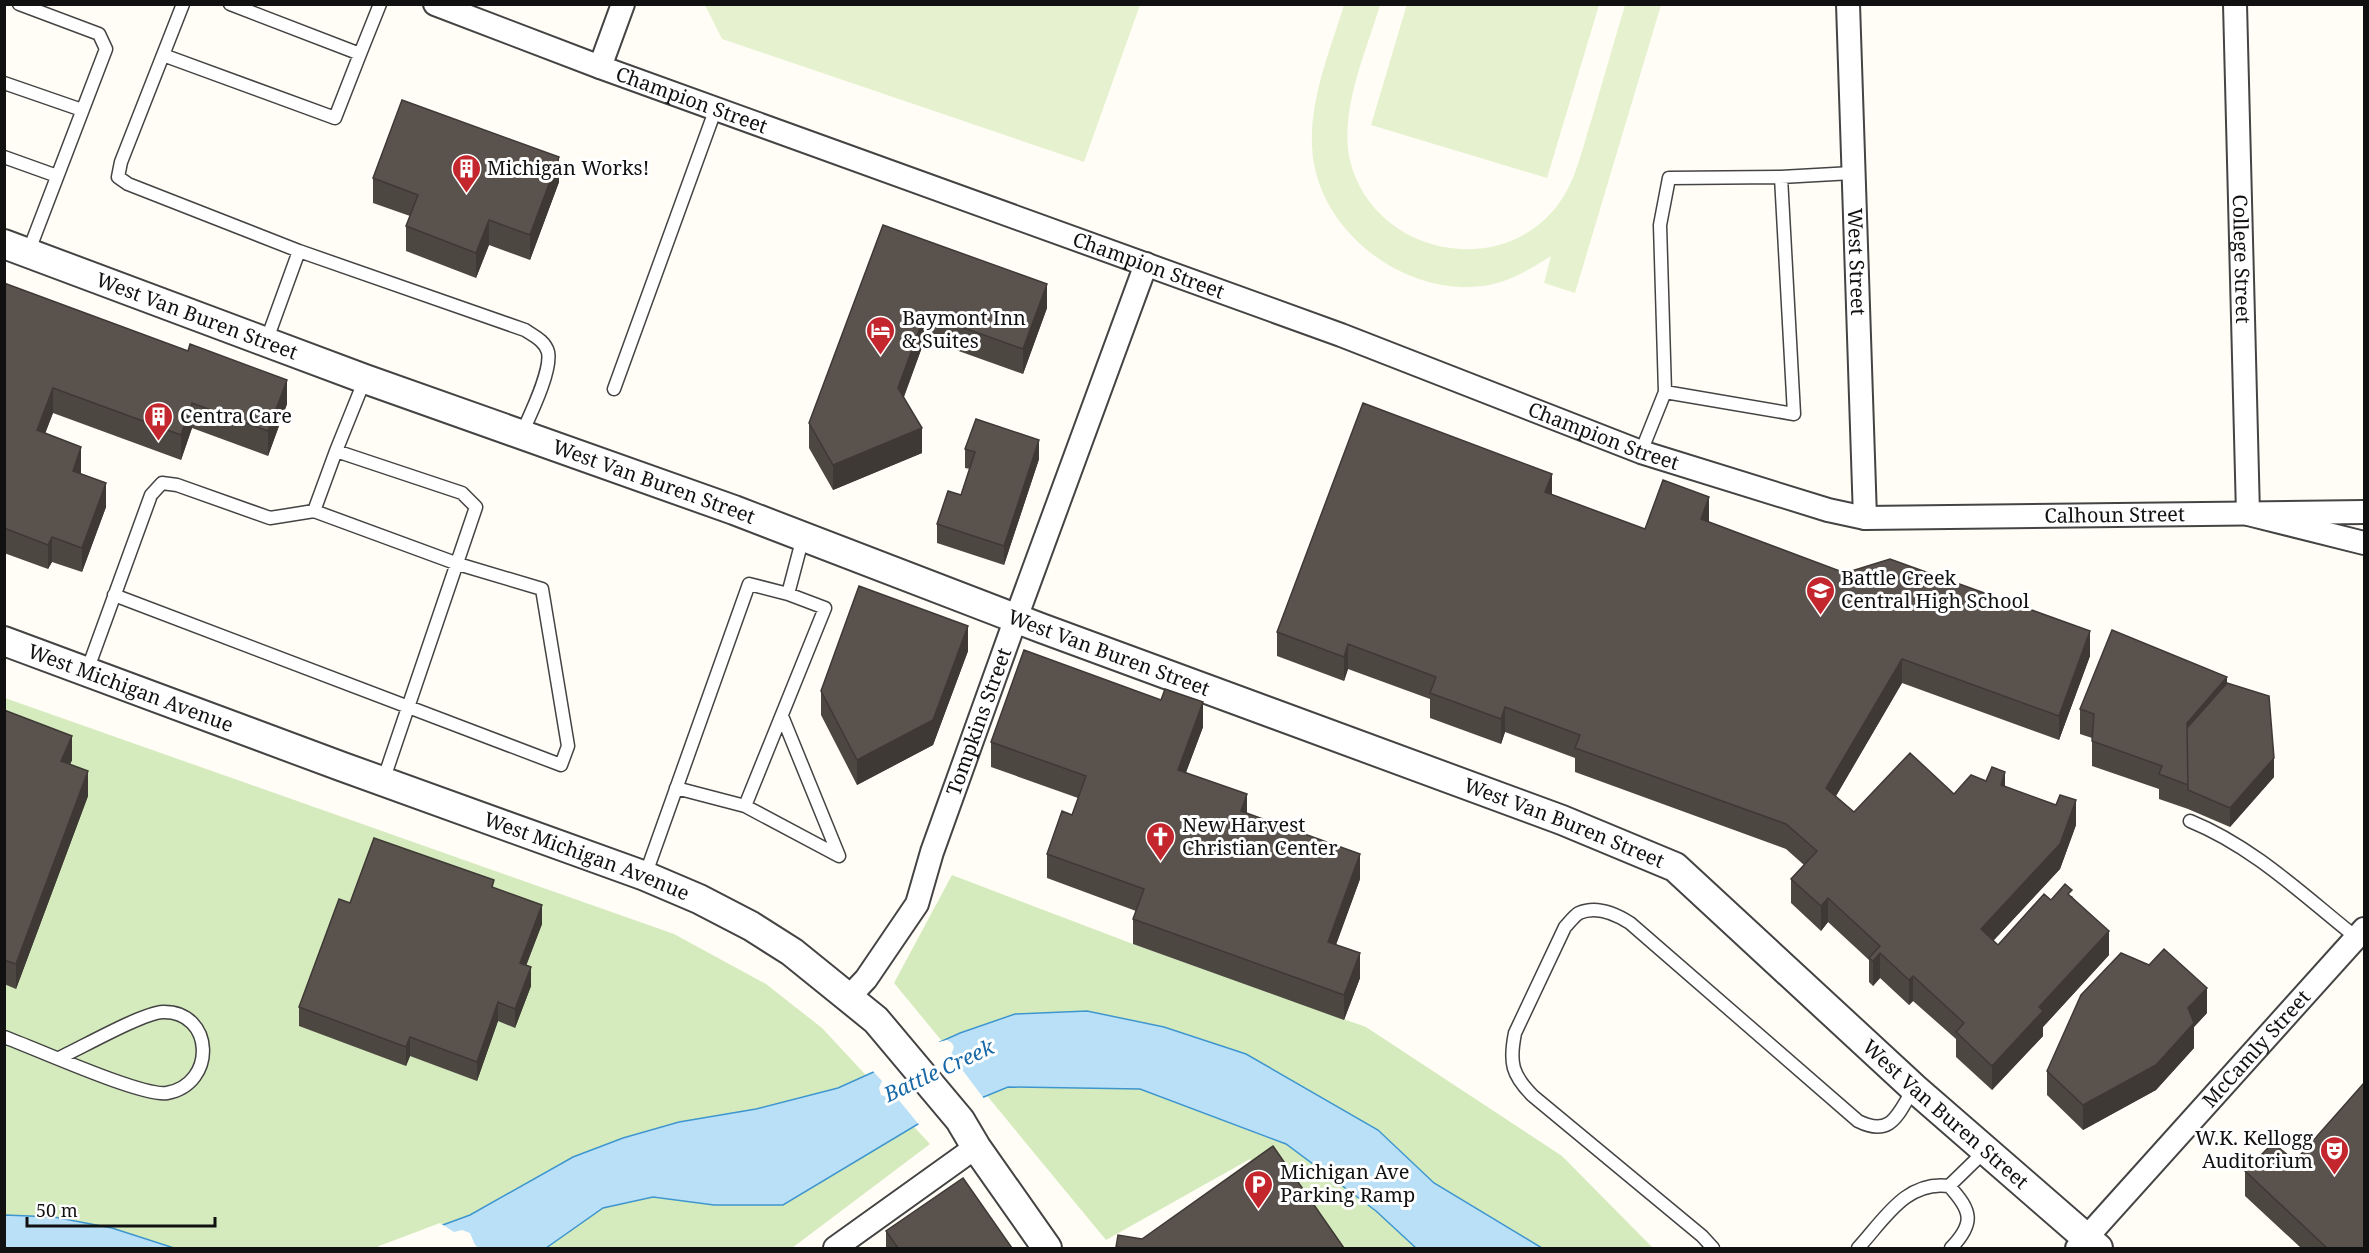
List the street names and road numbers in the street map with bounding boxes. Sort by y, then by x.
street label: Champion Street [612,60,771,139]
street label: College Street [2227,194,2257,324]
street label: West Street [1842,208,1872,316]
street label: Champion Street [1069,225,1228,305]
street label: West Van Buren Street [93,266,302,366]
street label: Champion Street [1524,395,1682,476]
street label: West Van Buren Street [549,433,759,530]
street label: Calhoun Street [2044,500,2185,529]
street label: West Van Buren Street [1004,603,1214,702]
street label: West Michigan Avenue [24,637,237,738]
street label: Tompkins Street [939,644,1017,799]
street label: West Van Buren Street [1460,771,1668,874]
street label: West Michigan Avenue [480,805,694,906]
street label: McCamly Street [2196,984,2316,1113]
street label: West Van Buren Street [1857,1033,2035,1195]

